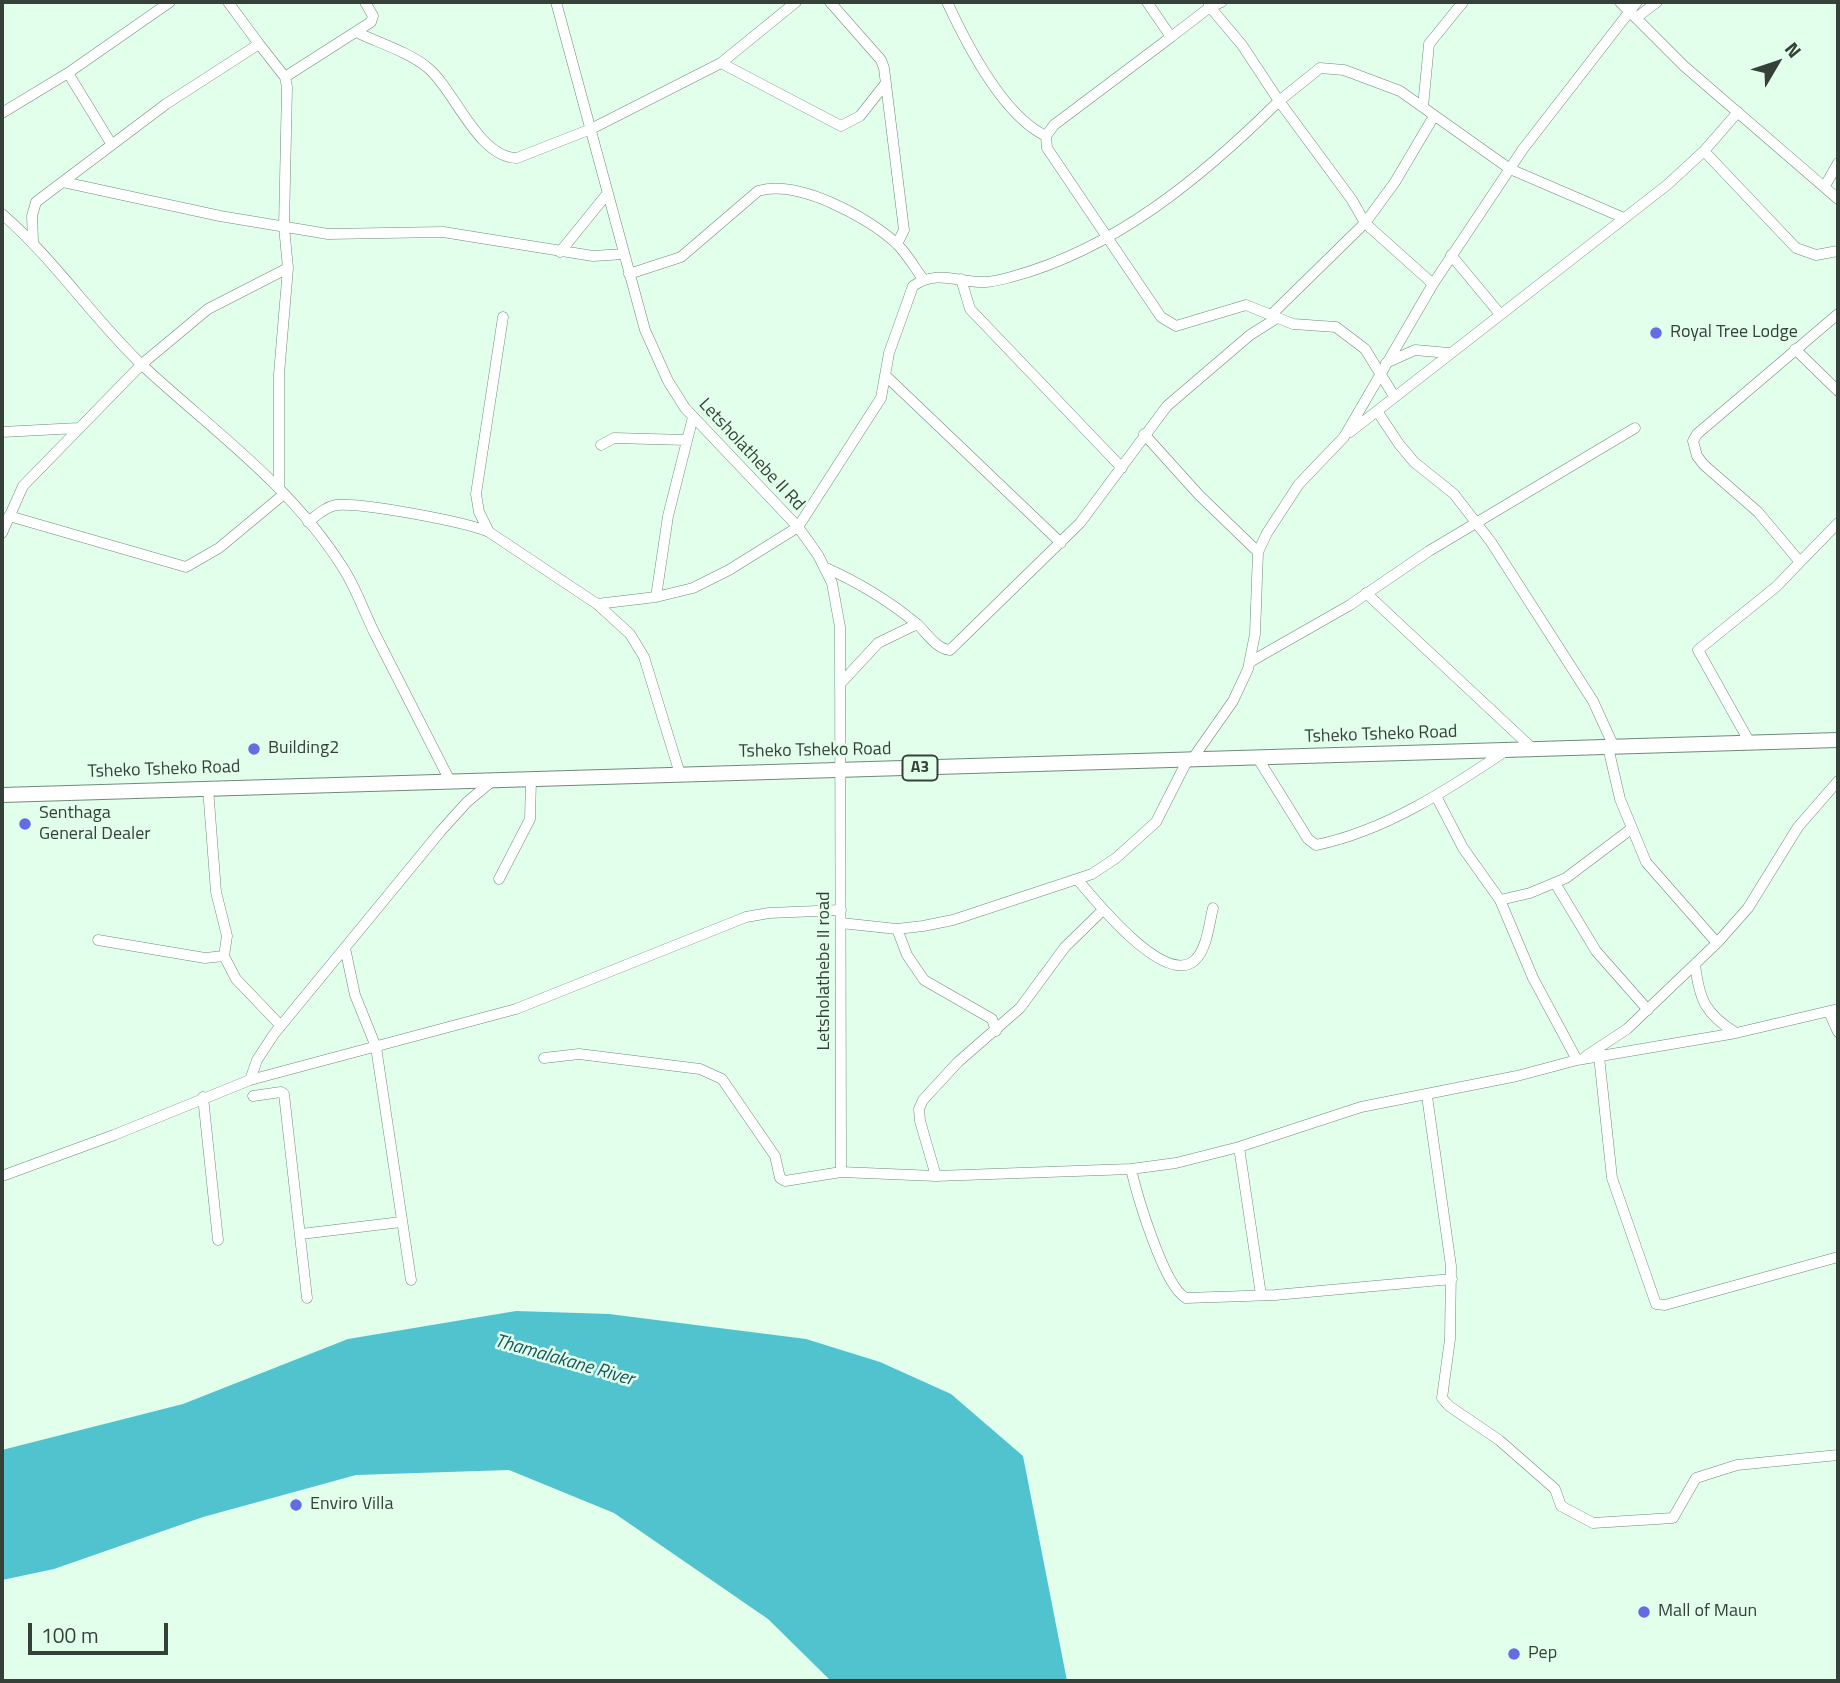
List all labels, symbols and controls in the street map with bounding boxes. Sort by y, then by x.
north arrow [1742,28,1812,98]
text: N [1778,35,1809,64]
place label: Royal Tree Lodge [1670,322,1798,344]
marker: Royal Tree Lodge [1648,325,1664,341]
street label: Letsholathebe II Rd [694,394,808,516]
street label: Tsheko Tsheko Road [1304,722,1458,748]
place label: Building2 [268,738,339,760]
street label: Tsheko Tsheko Road [738,739,892,763]
marker: Building2 [246,741,262,757]
road number: A3 [902,755,937,780]
street label: Tsheko Tsheko Road [87,757,241,783]
place label: Senthaga General Dealer [39,803,150,846]
marker: Senthaga General Dealer [17,816,33,832]
street label: Letsholathebe II road [814,891,836,1051]
water label: Thamalakane River [492,1330,636,1392]
place label: Enviro Villa [310,1494,393,1516]
marker: Enviro Villa [288,1497,304,1513]
place label: Mall of Maun [1658,1601,1757,1623]
marker: Mall of Maun [1636,1604,1652,1620]
scale bar [32,1610,172,1654]
text: 100 m [41,1619,98,1651]
place label: Pep [1528,1643,1557,1665]
marker: Pep [1506,1646,1522,1662]

